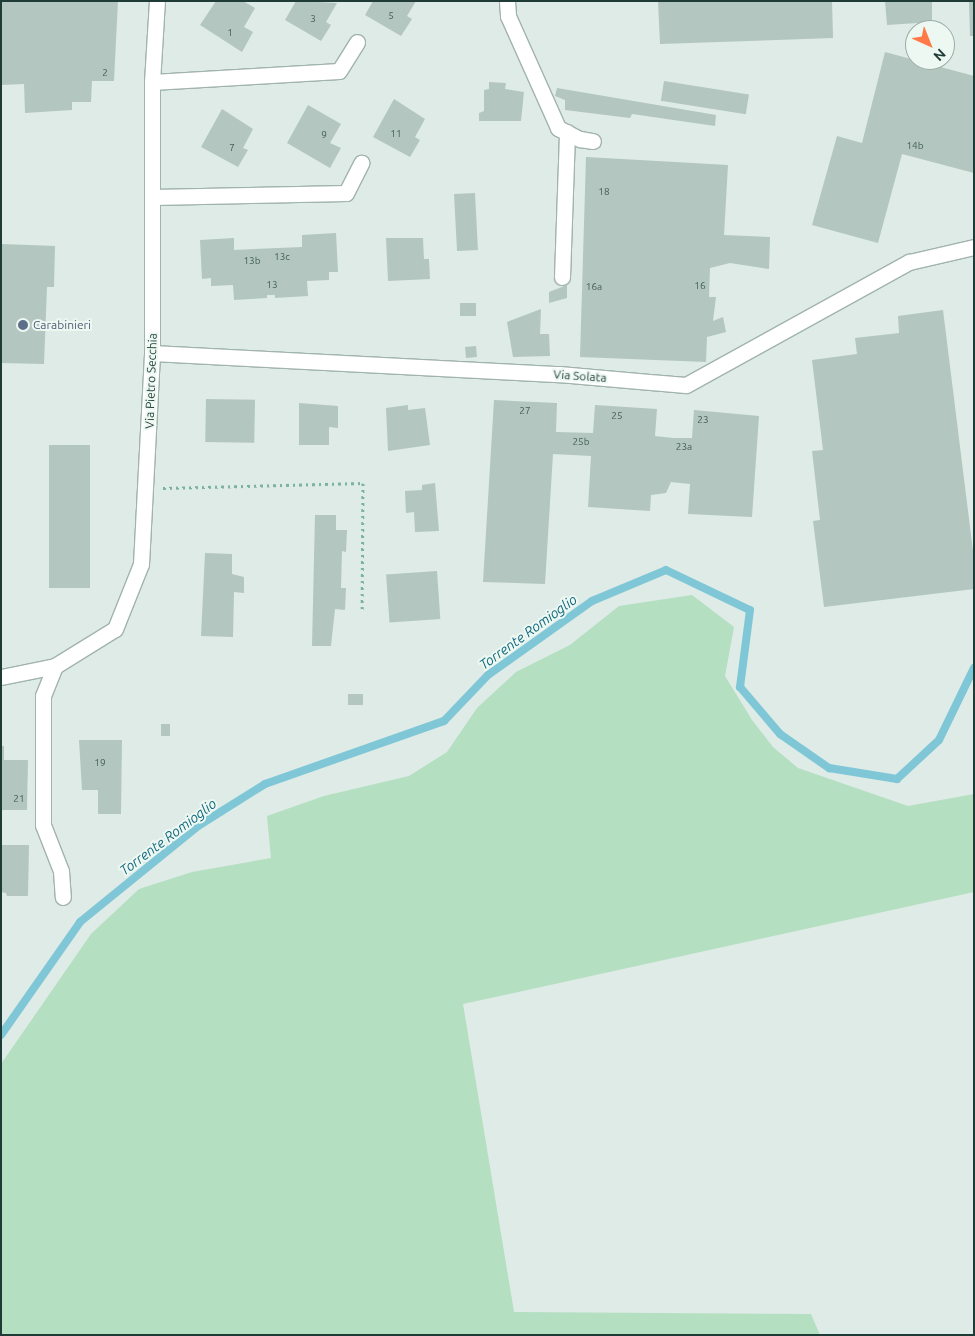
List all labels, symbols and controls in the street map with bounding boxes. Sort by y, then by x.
house number: 5 [388,10,394,22]
house number: 3 [310,13,316,25]
north arrow [905,20,955,70]
house number: 1 [227,27,233,39]
text: N [930,46,949,64]
house number: 2 [102,67,108,79]
house number: 11 [390,128,402,140]
house number: 9 [321,129,327,141]
house number: 14b [906,140,924,152]
house number: 7 [229,142,235,154]
house number: 18 [598,186,610,198]
house number: 13c [274,251,290,263]
house number: 13b [243,255,261,267]
house number: 13 [266,279,278,291]
house number: 16 [694,280,706,292]
house number: 16a [586,281,602,293]
place label: Carabinieri [33,318,91,332]
marker: Carabinieri [17,319,29,331]
street label: Via Pietro Secchia [142,333,160,429]
street label: Via Solata [553,367,607,385]
house number: 27 [519,405,531,417]
house number: 25 [611,410,623,422]
house number: 23 [697,414,709,426]
house number: 25b [572,436,590,448]
house number: 23a [676,441,692,453]
water label: Torrente Romioglio [476,591,580,673]
house number: 19 [94,757,106,769]
house number: 21 [13,793,25,805]
water label: Torrente Romioglio [116,795,220,879]

